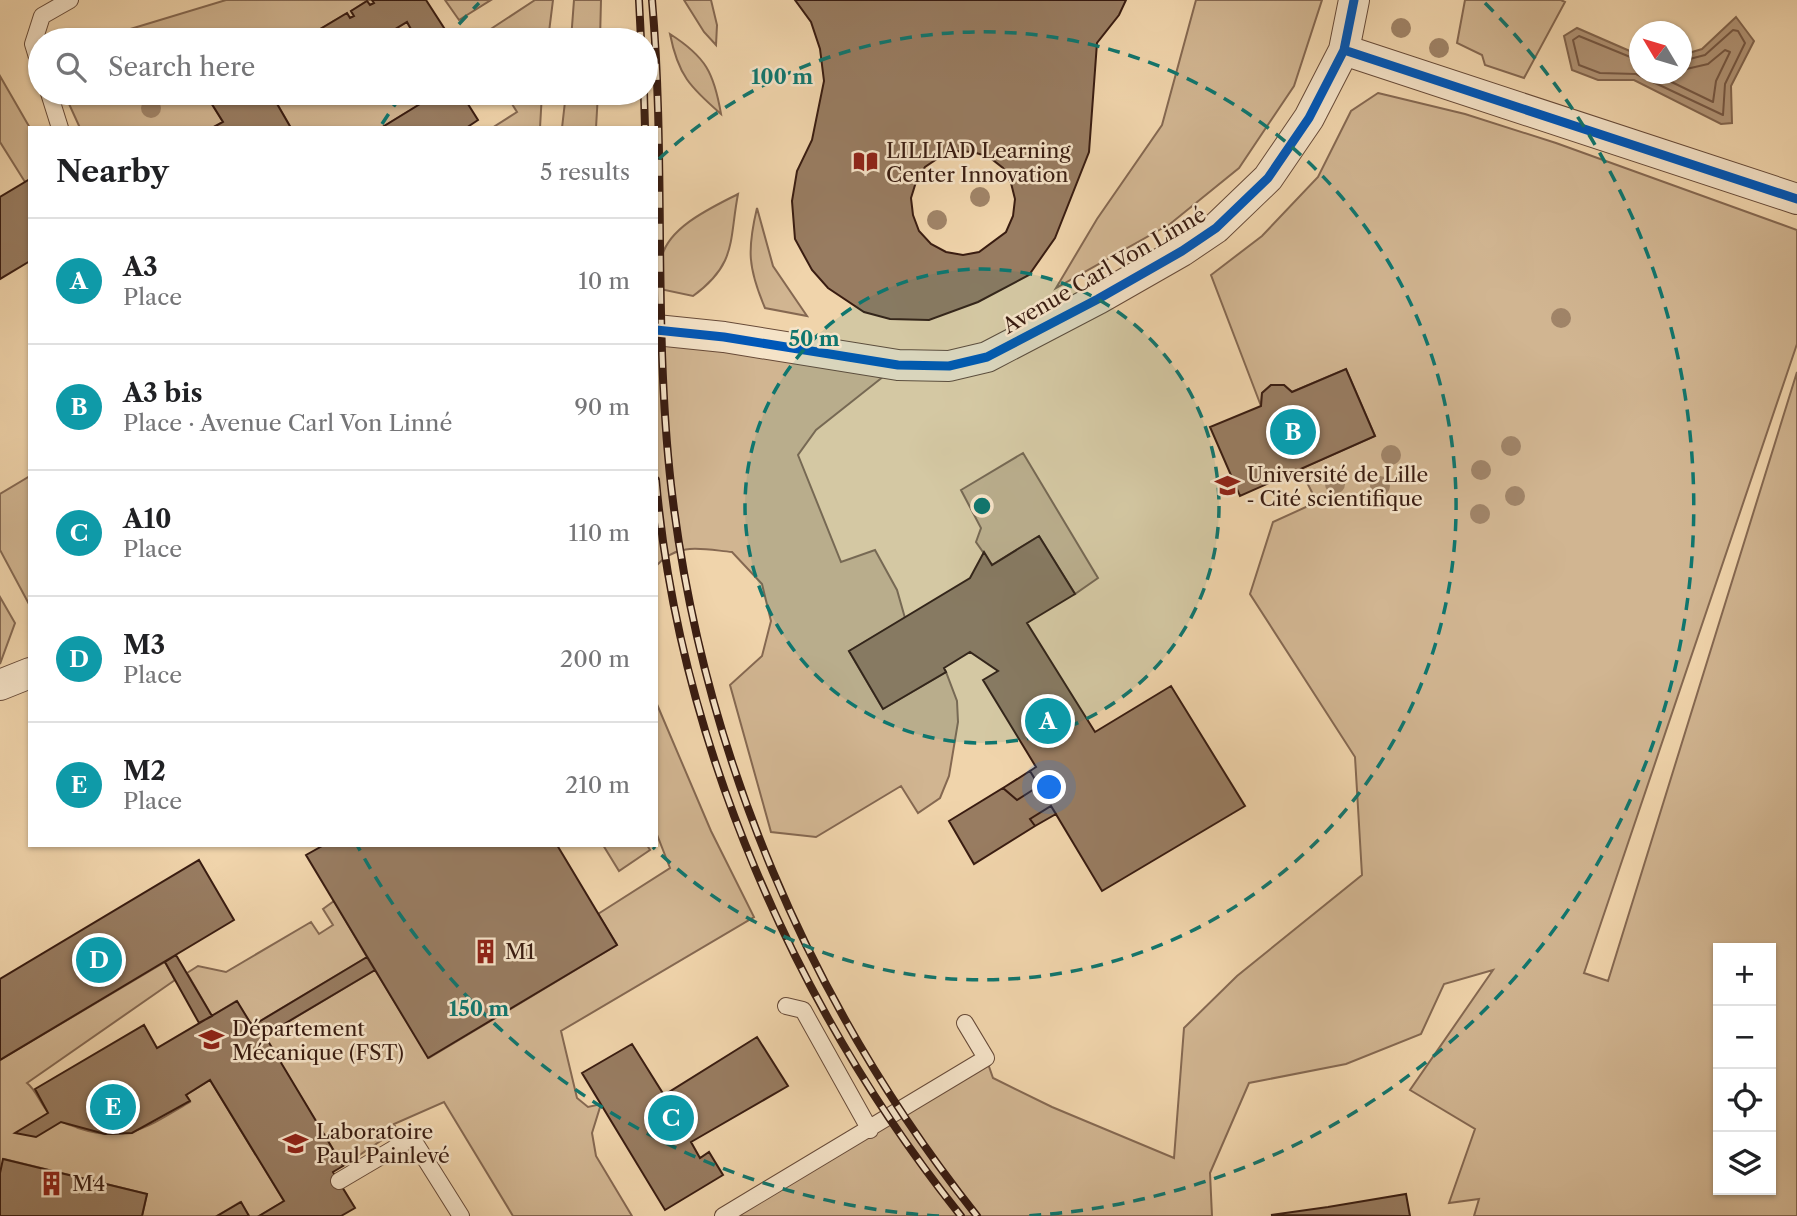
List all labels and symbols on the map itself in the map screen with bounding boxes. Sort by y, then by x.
north arrow [1629,21,1692,84]
text: 100 m [751,64,813,89]
place label: LILLIAD Learning Center Innovation [886,138,1071,187]
library icon: LILLIAD Learning Center Innovation [852,148,880,176]
street label: Avenue Carl Von Linné [997,202,1210,339]
text: 50 m [788,326,840,351]
pin: B [1270,406,1316,458]
place label: Université de Lille ‐ Cité scientifique [1247,462,1428,511]
school or university icon: Université de Lille ‐ Cité scientifique [1213,472,1241,500]
centre of rings [970,494,994,518]
pin: A [1025,695,1071,747]
your location [1032,770,1066,804]
pin: D [76,934,122,986]
building icon: M1 [471,937,499,965]
place label: M1 [505,939,535,964]
text: 150 m [449,996,509,1021]
place label: Département Mécanique (FST) [232,1016,404,1065]
school or university icon: Département Mécanique (FST) [198,1026,226,1054]
pin: E [90,1081,136,1133]
pin: C [648,1092,694,1144]
place label: Laboratoire Paul Painlevé [316,1119,450,1168]
school or university icon: Laboratoire Paul Painlevé [282,1129,310,1157]
building icon: M4 [38,1169,66,1197]
place label: M4 [72,1171,105,1196]

